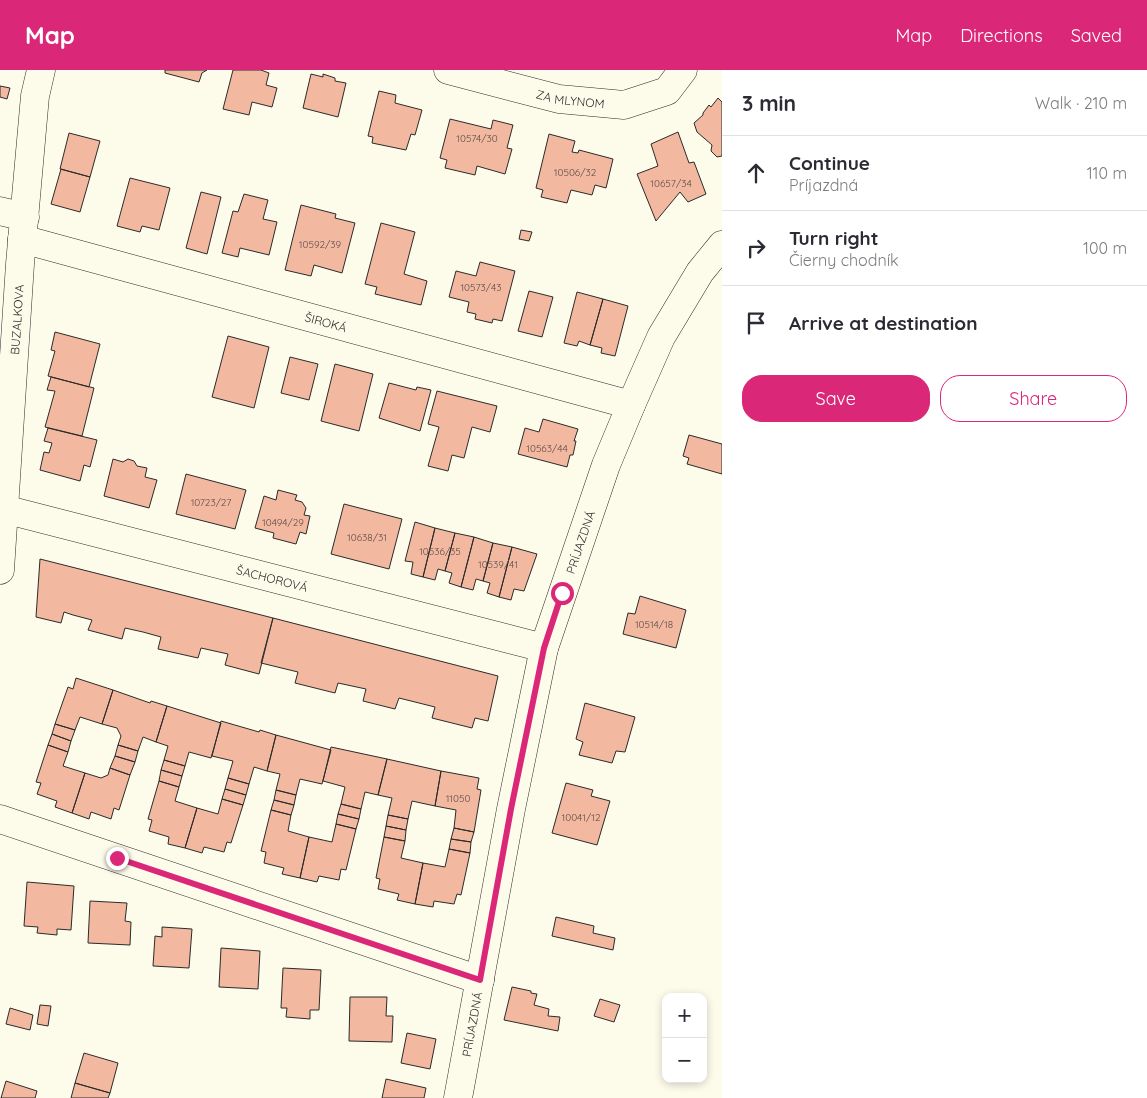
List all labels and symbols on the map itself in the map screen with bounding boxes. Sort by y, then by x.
street label: ZA MLYNOM [535,86,605,111]
house number: 10574/30 [456,132,498,145]
house number: 10506/32 [554,166,597,179]
house number: 10657/34 [650,177,692,190]
house number: 10592/39 [299,238,342,251]
house number: 10573/43 [460,281,502,294]
street label: BUZALKOVA [7,284,26,355]
street label: ŠIROKÁ [303,309,349,335]
house number: 10563/44 [526,442,568,455]
house number: 10723/27 [191,496,231,509]
street label: PRÍJAZDNÁ [562,508,598,576]
house number: 10494/29 [262,516,304,529]
house number: 10638/31 [347,531,387,544]
house number: 10536/35 [419,545,461,558]
house number: 10539/41 [478,558,518,571]
street label: ŠACHOROVÁ [235,562,310,594]
route start [551,582,574,605]
house number: 10514/18 [635,618,673,631]
house number: 11050 [446,792,470,805]
house number: 10041/12 [562,811,601,824]
route end [106,847,129,870]
street label: PRÍJAZDNÁ [458,990,485,1058]

